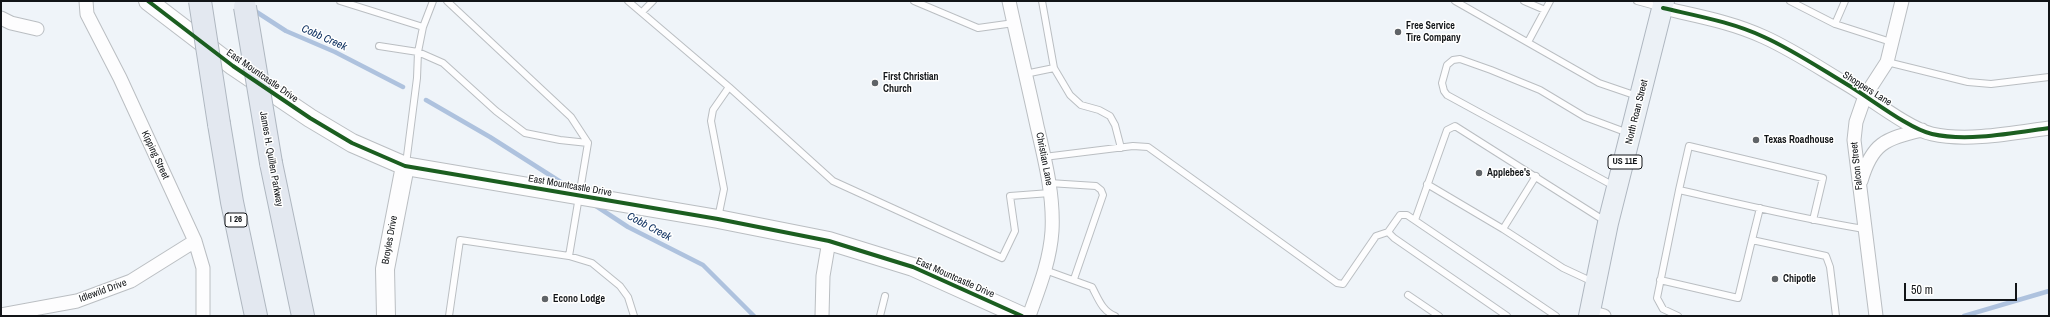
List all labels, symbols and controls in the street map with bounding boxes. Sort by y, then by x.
place label: Free Service Tire Company [1406,20,1461,44]
water label: Cobb Creek [299,22,349,54]
marker: Free Service Tire Company [1393,27,1403,37]
street label: East Mountcastle Drive [224,47,300,105]
street label: Shoppers Lane [1840,69,1894,109]
place label: First Christian Church [883,71,939,94]
marker: First Christian Church [870,78,880,88]
street label: North Roan Street [1623,78,1651,146]
street label: James H. Quillen Parkway [257,110,285,208]
street label: Kipping Street [138,129,172,181]
street label: Christian Lane [1033,131,1055,187]
place label: Texas Roadhouse [1764,134,1834,146]
marker: Texas Roadhouse [1751,135,1761,145]
street label: Falcon Street [1849,141,1865,191]
road number: US 11E [1608,155,1642,169]
place label: Applebee's [1487,167,1530,179]
marker: Applebee's [1474,168,1484,178]
street label: East Mountcastle Drive [527,173,613,199]
water label: Cobb Creek [625,210,673,244]
road number: I 26 [225,213,247,227]
street label: Broyles Drive [380,215,400,265]
street label: East Mountcastle Drive [914,255,996,301]
place label: Chipotle [1783,273,1816,285]
marker: Chipotle [1770,274,1780,284]
scale bar [1906,275,2019,301]
street label: Idlewild Drive [78,277,128,305]
text: 50 m [1911,282,1933,298]
place label: Econo Lodge [553,293,605,305]
marker: Econo Lodge [540,294,550,304]

